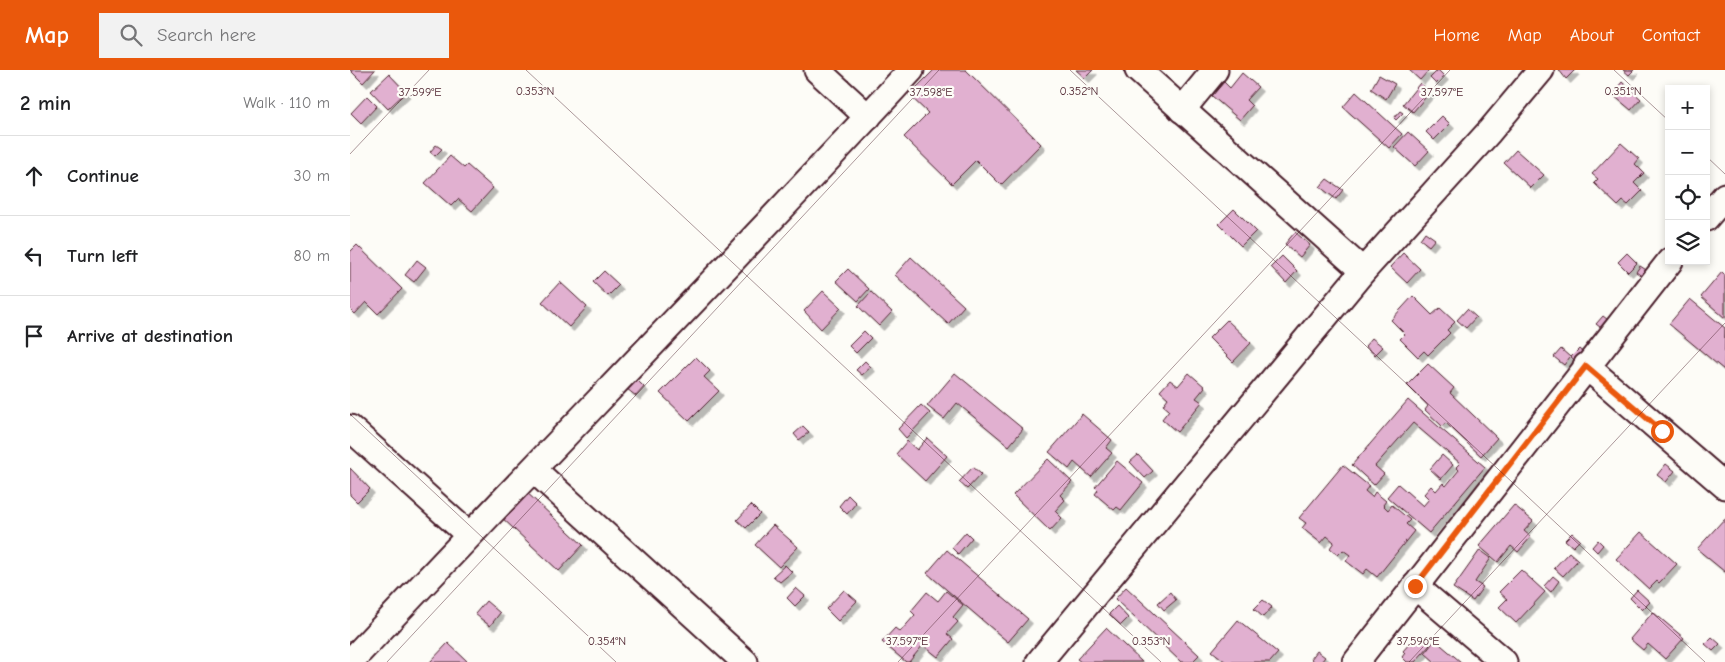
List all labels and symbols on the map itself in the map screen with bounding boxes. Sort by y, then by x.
text: 0.353°N [516,84,554,98]
text: 0.352°N [1060,84,1098,98]
text: 0.351°N [1604,84,1642,98]
text: 37.599°E [398,85,442,99]
text: 37.598°E [910,85,952,99]
text: 37.597°E [1421,85,1463,99]
route start [1651,420,1674,443]
route end [1404,575,1427,598]
text: 0.354°N [588,634,626,648]
text: 37.597°E [886,634,928,648]
text: 0.353°N [1132,634,1170,648]
text: 37.596°E [1396,634,1440,648]

